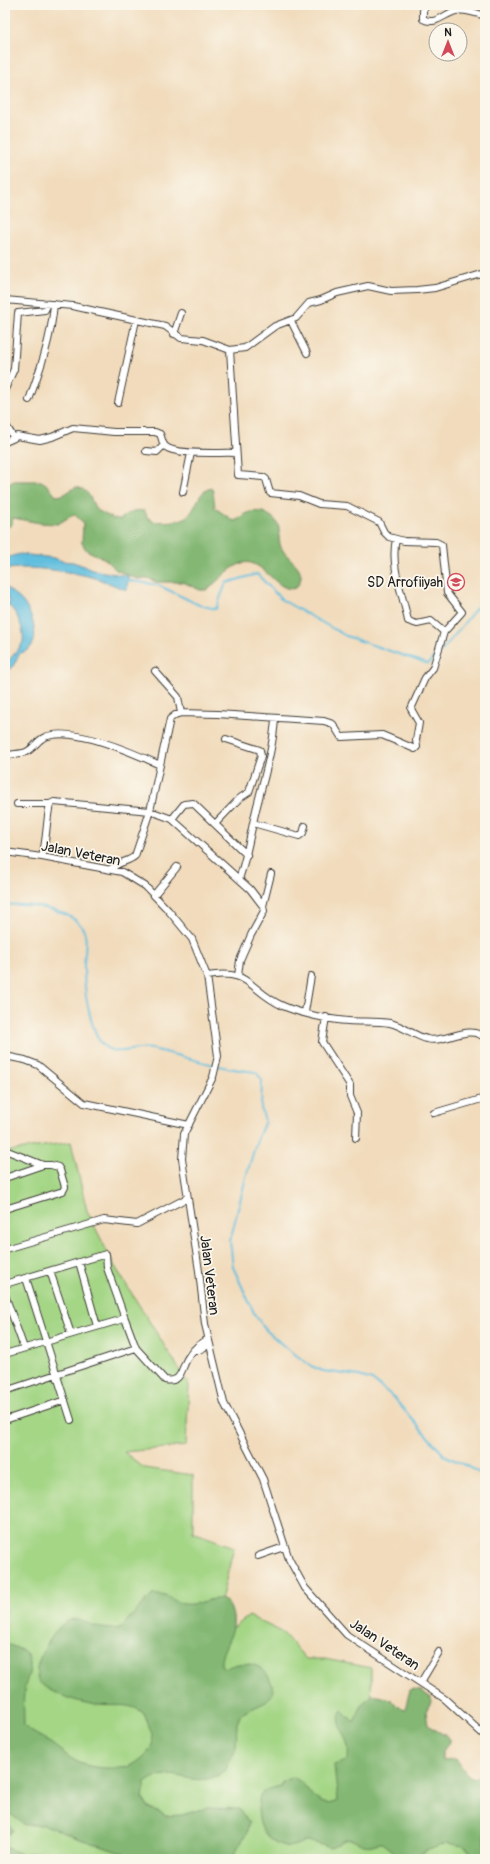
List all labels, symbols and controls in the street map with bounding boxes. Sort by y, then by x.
north arrow [428,22,468,62]
text: N [444,26,452,39]
school or university icon: SD Arrofiiyah [446,572,466,592]
place label: SD Arrofiiyah [367,574,443,591]
street label: Jalan Veteran [40,837,122,870]
street label: Jalan Veteran [196,1234,223,1316]
street label: Jalan Veteran [347,1615,423,1674]

